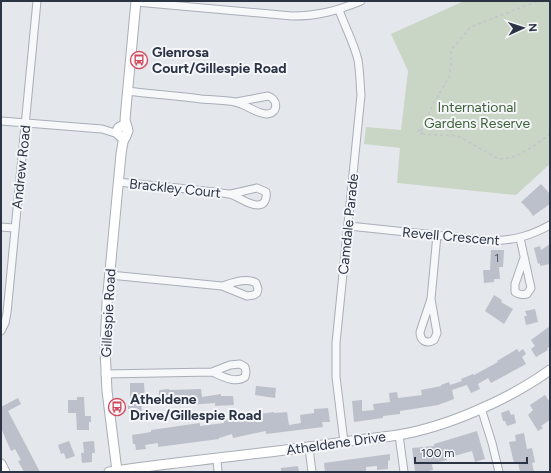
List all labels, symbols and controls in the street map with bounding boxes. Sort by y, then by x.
north arrow [503,8,543,48]
text: N [526,23,539,32]
place label: Glenrosa Court/Gillespie Road [152,44,287,77]
bus stop icon: Glenrosa Court/Gillespie Road [129,50,149,70]
park label: International Gardens Reserve [424,99,530,132]
street label: Andrew Road [9,124,34,210]
street label: Camdale Parade [335,172,362,275]
street label: Brackley Court [128,175,222,202]
street label: Revell Crescent [401,224,500,249]
house number: 1 [495,251,499,265]
street label: Gillespie Road [98,268,119,358]
place label: Atheldene Drive/Gillespie Road [130,391,262,424]
bus stop icon: Atheldene Drive/Gillespie Road [107,397,127,417]
street label: Atheldene Drive [285,428,387,459]
scale bar [415,439,527,465]
text: 100 m [421,446,455,460]

